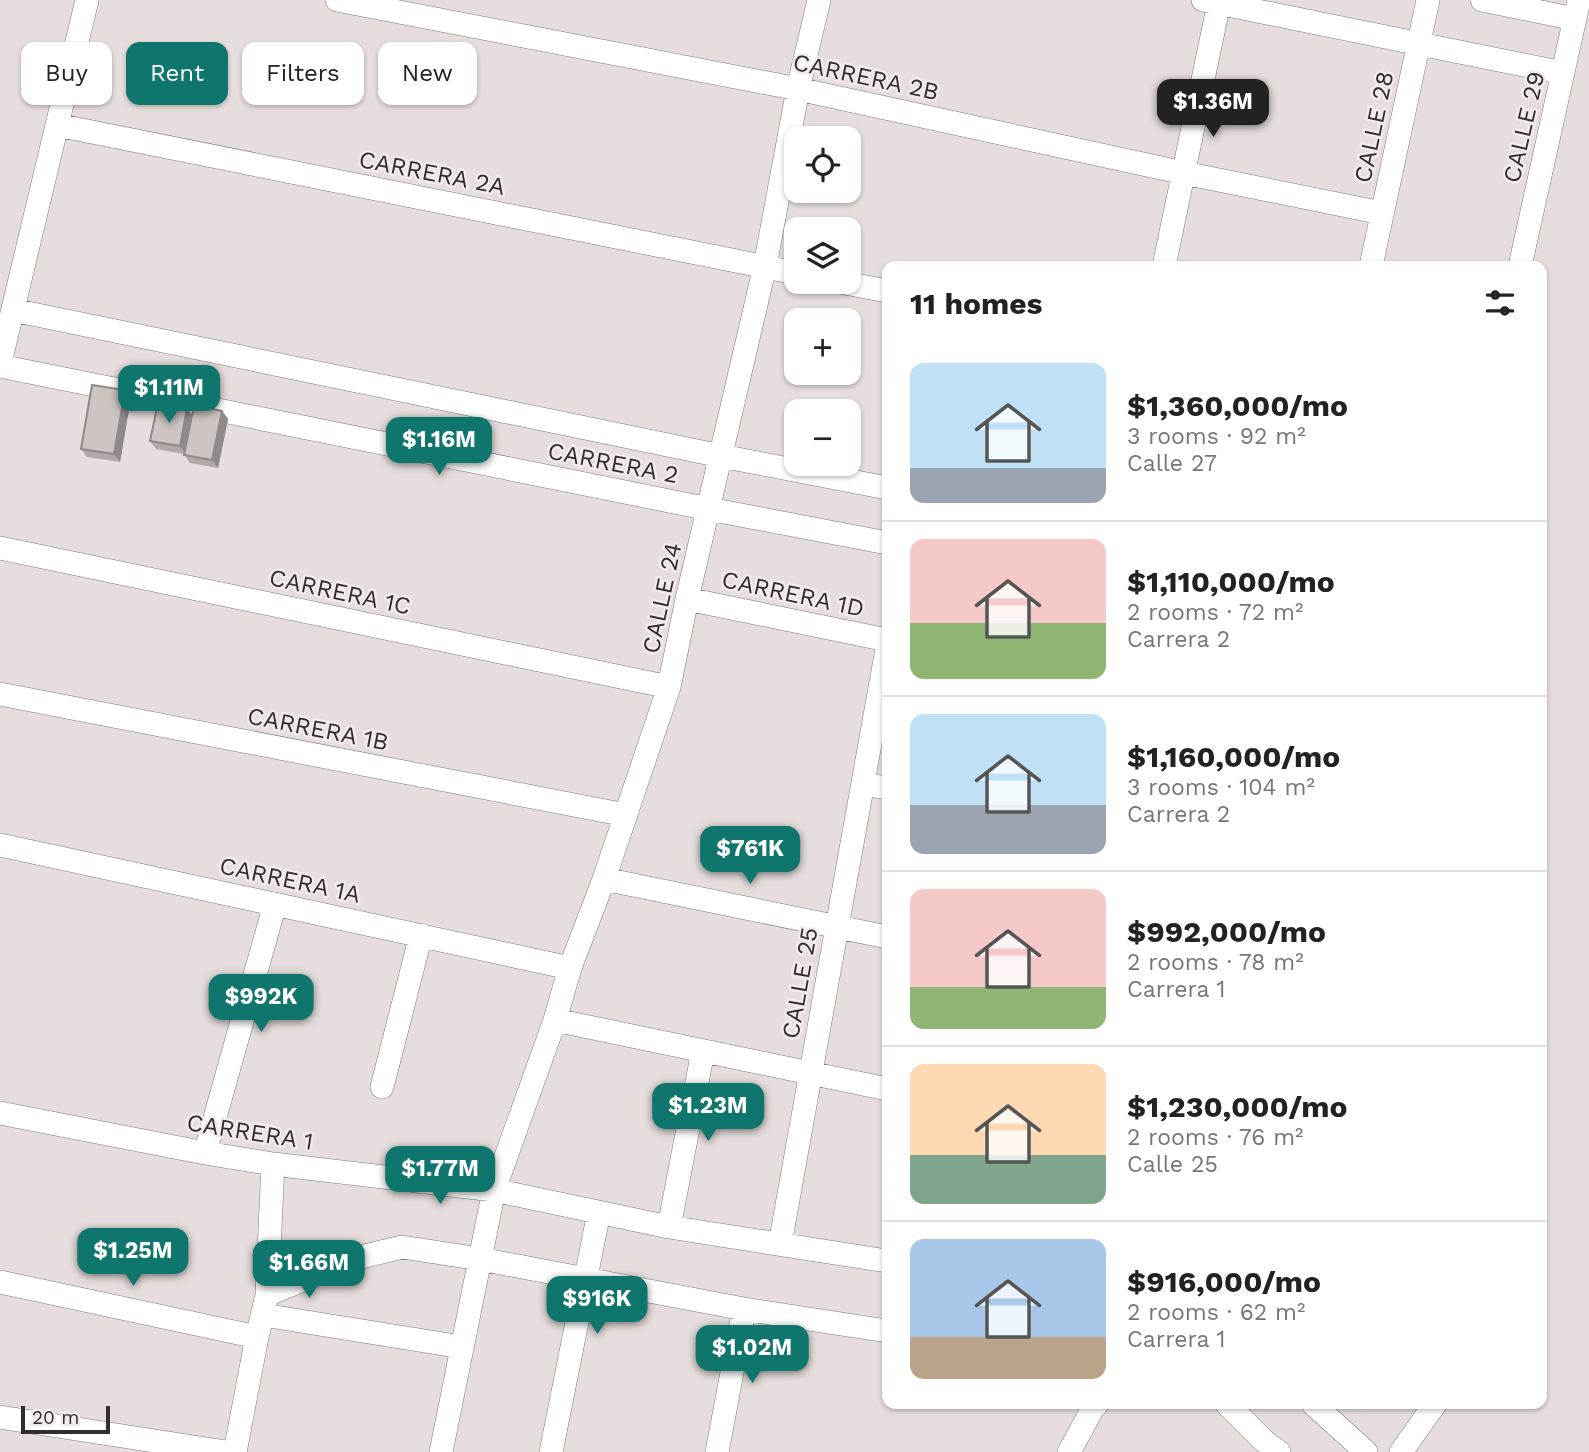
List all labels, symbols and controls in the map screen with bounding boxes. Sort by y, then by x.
chip: Buy [21,42,112,105]
chip: Rent [126,42,228,105]
chip: Filters [242,42,364,105]
chip: New [378,42,477,105]
street label: CARRERA 2B [791,48,941,106]
street label: CALLE 28 [1349,69,1399,185]
street label: CALLE 29 [1498,69,1550,185]
pin: $1.36M [1156,80,1270,139]
text: $1.36M [1173,88,1253,115]
map controls [784,126,861,476]
button: locate [784,126,861,203]
street label: CARRERA 2A [356,145,508,201]
button: layers [784,217,861,294]
icon: filters [1481,284,1519,322]
text: 11 homes [910,286,1043,321]
button: + [784,308,861,385]
pin: $1.11M [112,366,226,425]
text: $1.11M [134,374,204,401]
text: $1,360,000/mo [1127,388,1348,423]
icon: home [966,391,1050,475]
button: − [784,399,861,476]
pin: $1.16M [382,418,496,477]
text: 3 rooms · 92 m² [1127,423,1306,450]
text: $1.16M [402,426,476,453]
street label: CARRERA 2 [545,437,681,489]
text: Calle 27 [1127,450,1217,477]
street label: CALLE 24 [637,540,687,656]
street label: CARRERA 1C [267,563,413,621]
text: $1,110,000/mo [1127,564,1335,599]
street label: CARRERA 1D [719,565,867,623]
icon: home [966,567,1050,651]
text: 2 rooms · 72 m² [1127,599,1303,626]
text: Carrera 2 [1127,626,1230,653]
street label: CARRERA 1B [245,702,391,756]
text: $1,160,000/mo [1127,739,1340,774]
icon: home [966,742,1050,826]
text: 3 rooms · 104 m² [1127,774,1315,801]
text: Carrera 2 [1127,801,1230,828]
pin: $761K [701,826,799,886]
text: $761K [716,835,784,862]
street label: CARRERA 1A [217,851,363,909]
text: $992,000/mo [1127,914,1326,949]
icon: home [966,917,1050,1001]
street label: CALLE 25 [776,925,824,1041]
text: 2 rooms · 78 m² [1127,949,1304,976]
pin: $992K [212,974,310,1034]
text: Carrera 1 [1127,976,1225,1003]
text: $992K [225,983,297,1010]
pin: $1.23M [651,1084,765,1143]
text: $1,230,000/mo [1127,1089,1347,1124]
text: $1.23M [668,1092,748,1119]
icon: home [966,1092,1050,1176]
street label: CARRERA 1 [185,1108,315,1156]
text: 2 rooms · 76 m² [1127,1124,1303,1151]
pin: $1.77M [383,1146,497,1206]
text: Calle 25 [1127,1151,1218,1178]
text: $1.77M [401,1155,479,1182]
pin: $1.25M [76,1228,190,1288]
text: $1.25M [93,1237,173,1264]
pin: $1.66M [252,1240,366,1300]
text: $1.66M [269,1249,349,1276]
text: $916,000/mo [1127,1264,1321,1299]
icon: home [966,1267,1050,1351]
pin: $916K [548,1276,646,1336]
text: $916K [563,1285,631,1312]
text: 2 rooms · 62 m² [1127,1299,1305,1326]
pin: $1.02M [695,1326,809,1385]
text: Carrera 1 [1127,1326,1225,1353]
text: $1.02M [712,1334,792,1361]
scale bar [21,1403,110,1435]
text: 20 m [32,1406,79,1429]

